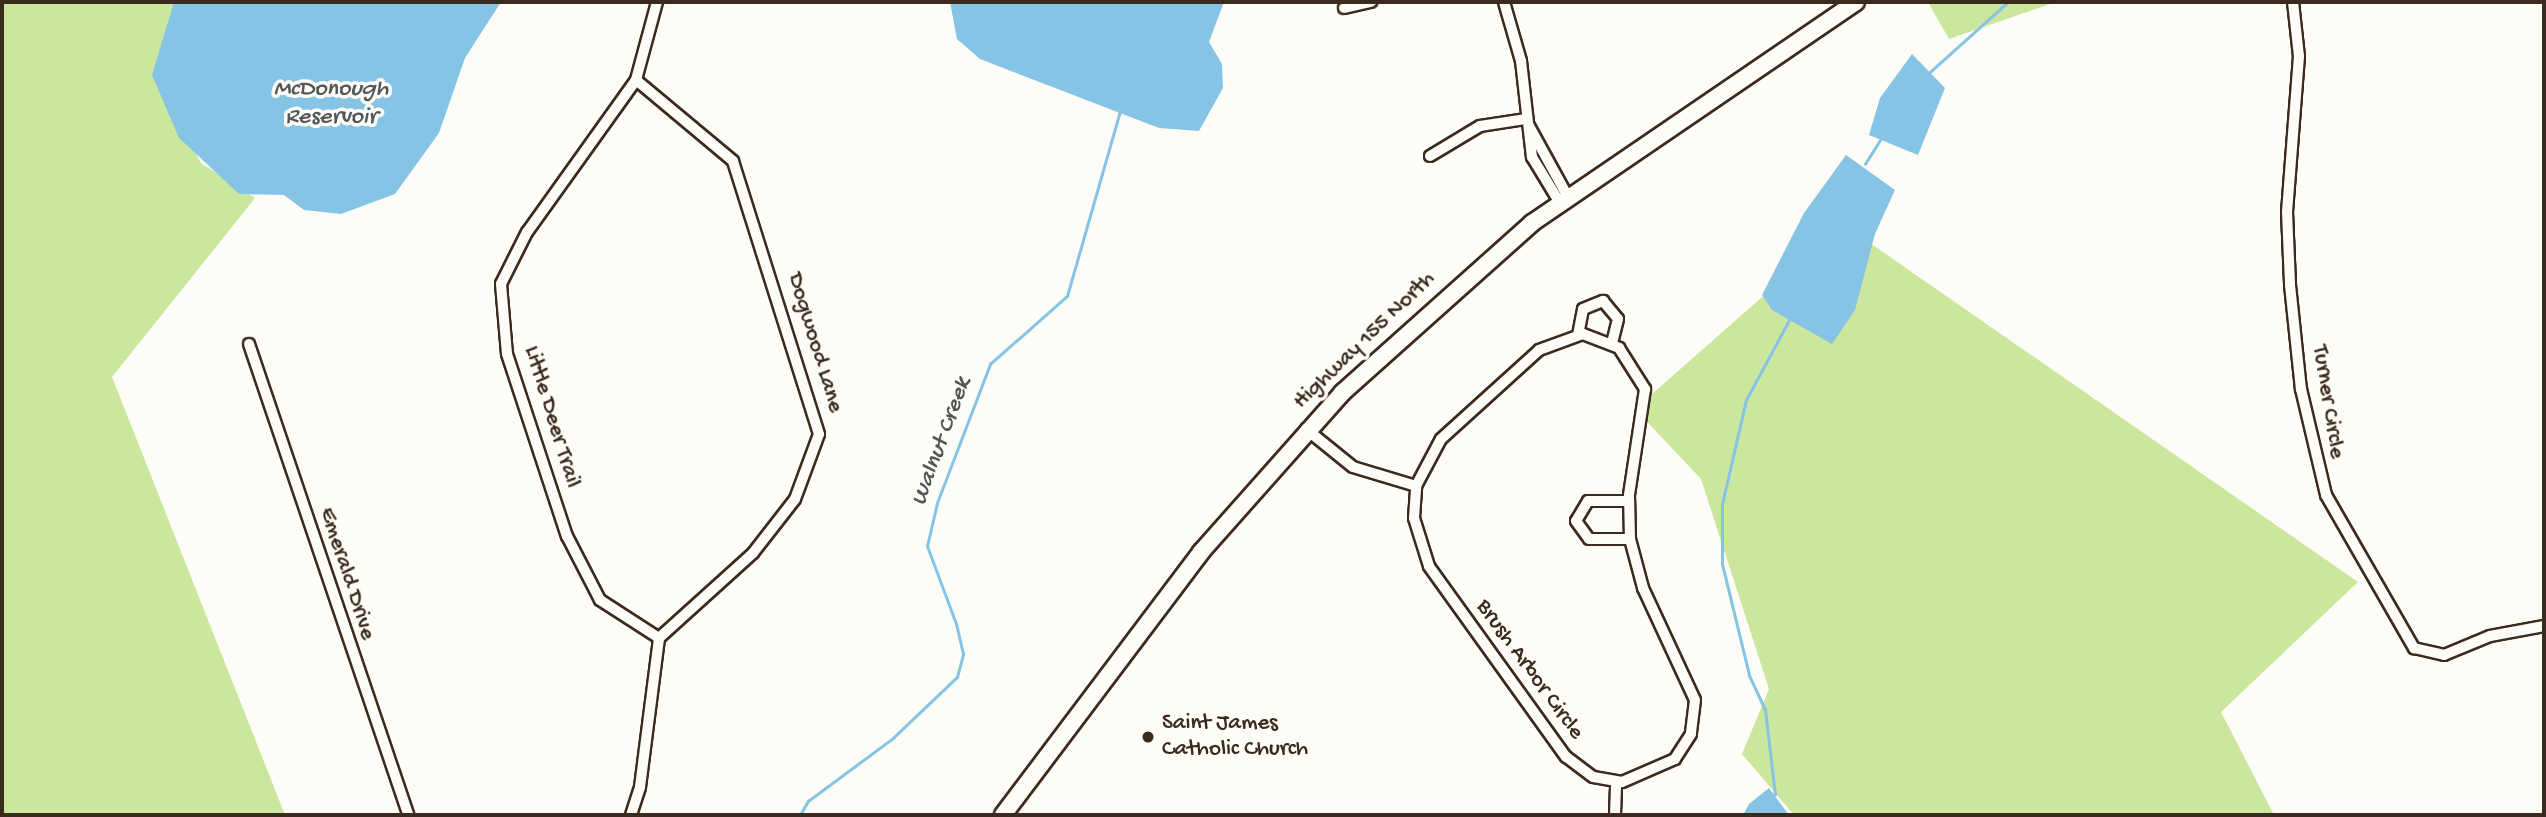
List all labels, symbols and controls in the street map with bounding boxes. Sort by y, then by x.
water label: McDonough Reservoir [274,76,388,132]
street label: Highway 155 North [1288,266,1442,416]
street label: Dogwood Lane [780,270,848,416]
street label: Little Deer Trail [516,343,586,491]
street label: Turner Circle [2304,343,2350,461]
water label: Walnut Creek [906,374,978,510]
street label: Emerald Drive [312,504,380,644]
street label: Brush Arbor Circle [1469,594,1589,746]
place label: Saint James Catholic Church [1162,710,1308,764]
marker: Saint James Catholic Church [1140,729,1156,745]

